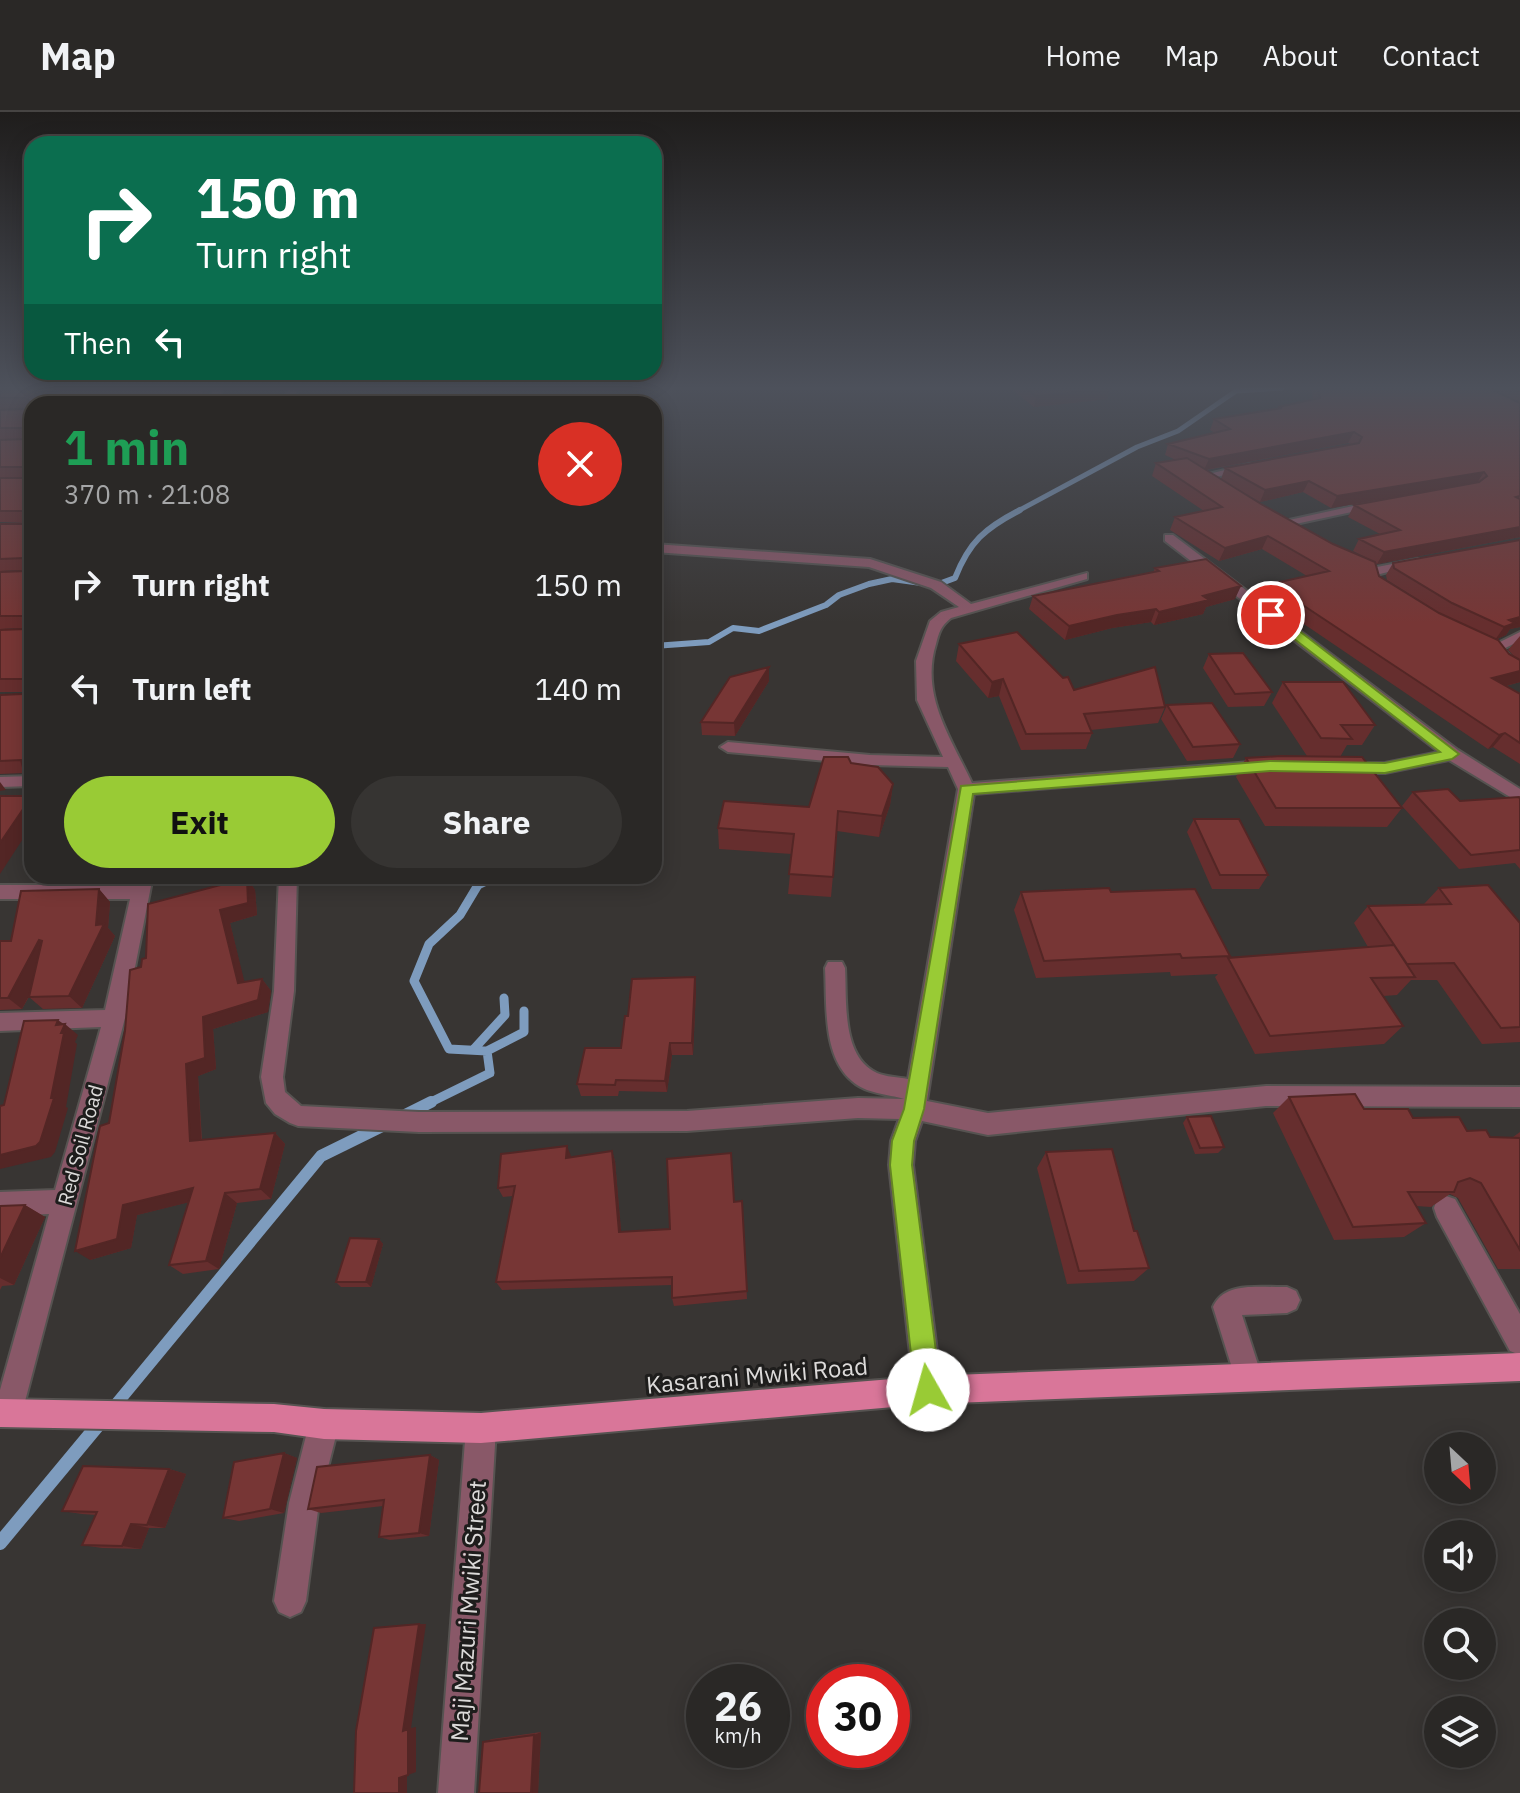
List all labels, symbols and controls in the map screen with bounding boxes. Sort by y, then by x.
text: Map [40,31,116,80]
text: Home [1045,37,1121,74]
text: Map [1165,37,1219,74]
text: About [1263,37,1338,74]
text: Contact [1382,37,1480,74]
text: 150 m [196,161,360,233]
icon: right [64,168,168,272]
text: Turn right [196,231,352,278]
icon: left [148,320,192,364]
text: Then [64,323,132,362]
text: 1 min [64,416,189,478]
button: close [538,422,622,506]
text: 370 m · 21:08 [64,477,230,511]
icon: right [64,562,108,606]
text: Turn right [132,565,270,604]
text: 150 m [535,565,622,604]
pin [1237,581,1305,649]
icon: arrive [1249,593,1293,637]
icon: left [64,666,108,710]
text: Turn left [132,669,251,708]
text: 140 m [535,669,622,708]
button: Exit [64,776,335,868]
button: Share [351,776,622,868]
street label: Red Soil Road [51,1082,109,1208]
position arrow [886,1348,970,1432]
street label: Kasarani Mwiki Road [645,1349,869,1401]
north arrow [1424,1432,1496,1504]
map controls [1424,1432,1496,1768]
street label: Maji Mazuri Mwiki Street [443,1479,493,1743]
button: sound [1424,1520,1496,1592]
button: search [1424,1608,1496,1680]
speed limit sign: 30 [806,1664,910,1768]
text: 26 [714,1680,762,1732]
button: layers [1424,1696,1496,1768]
text: km/h [714,1722,762,1749]

